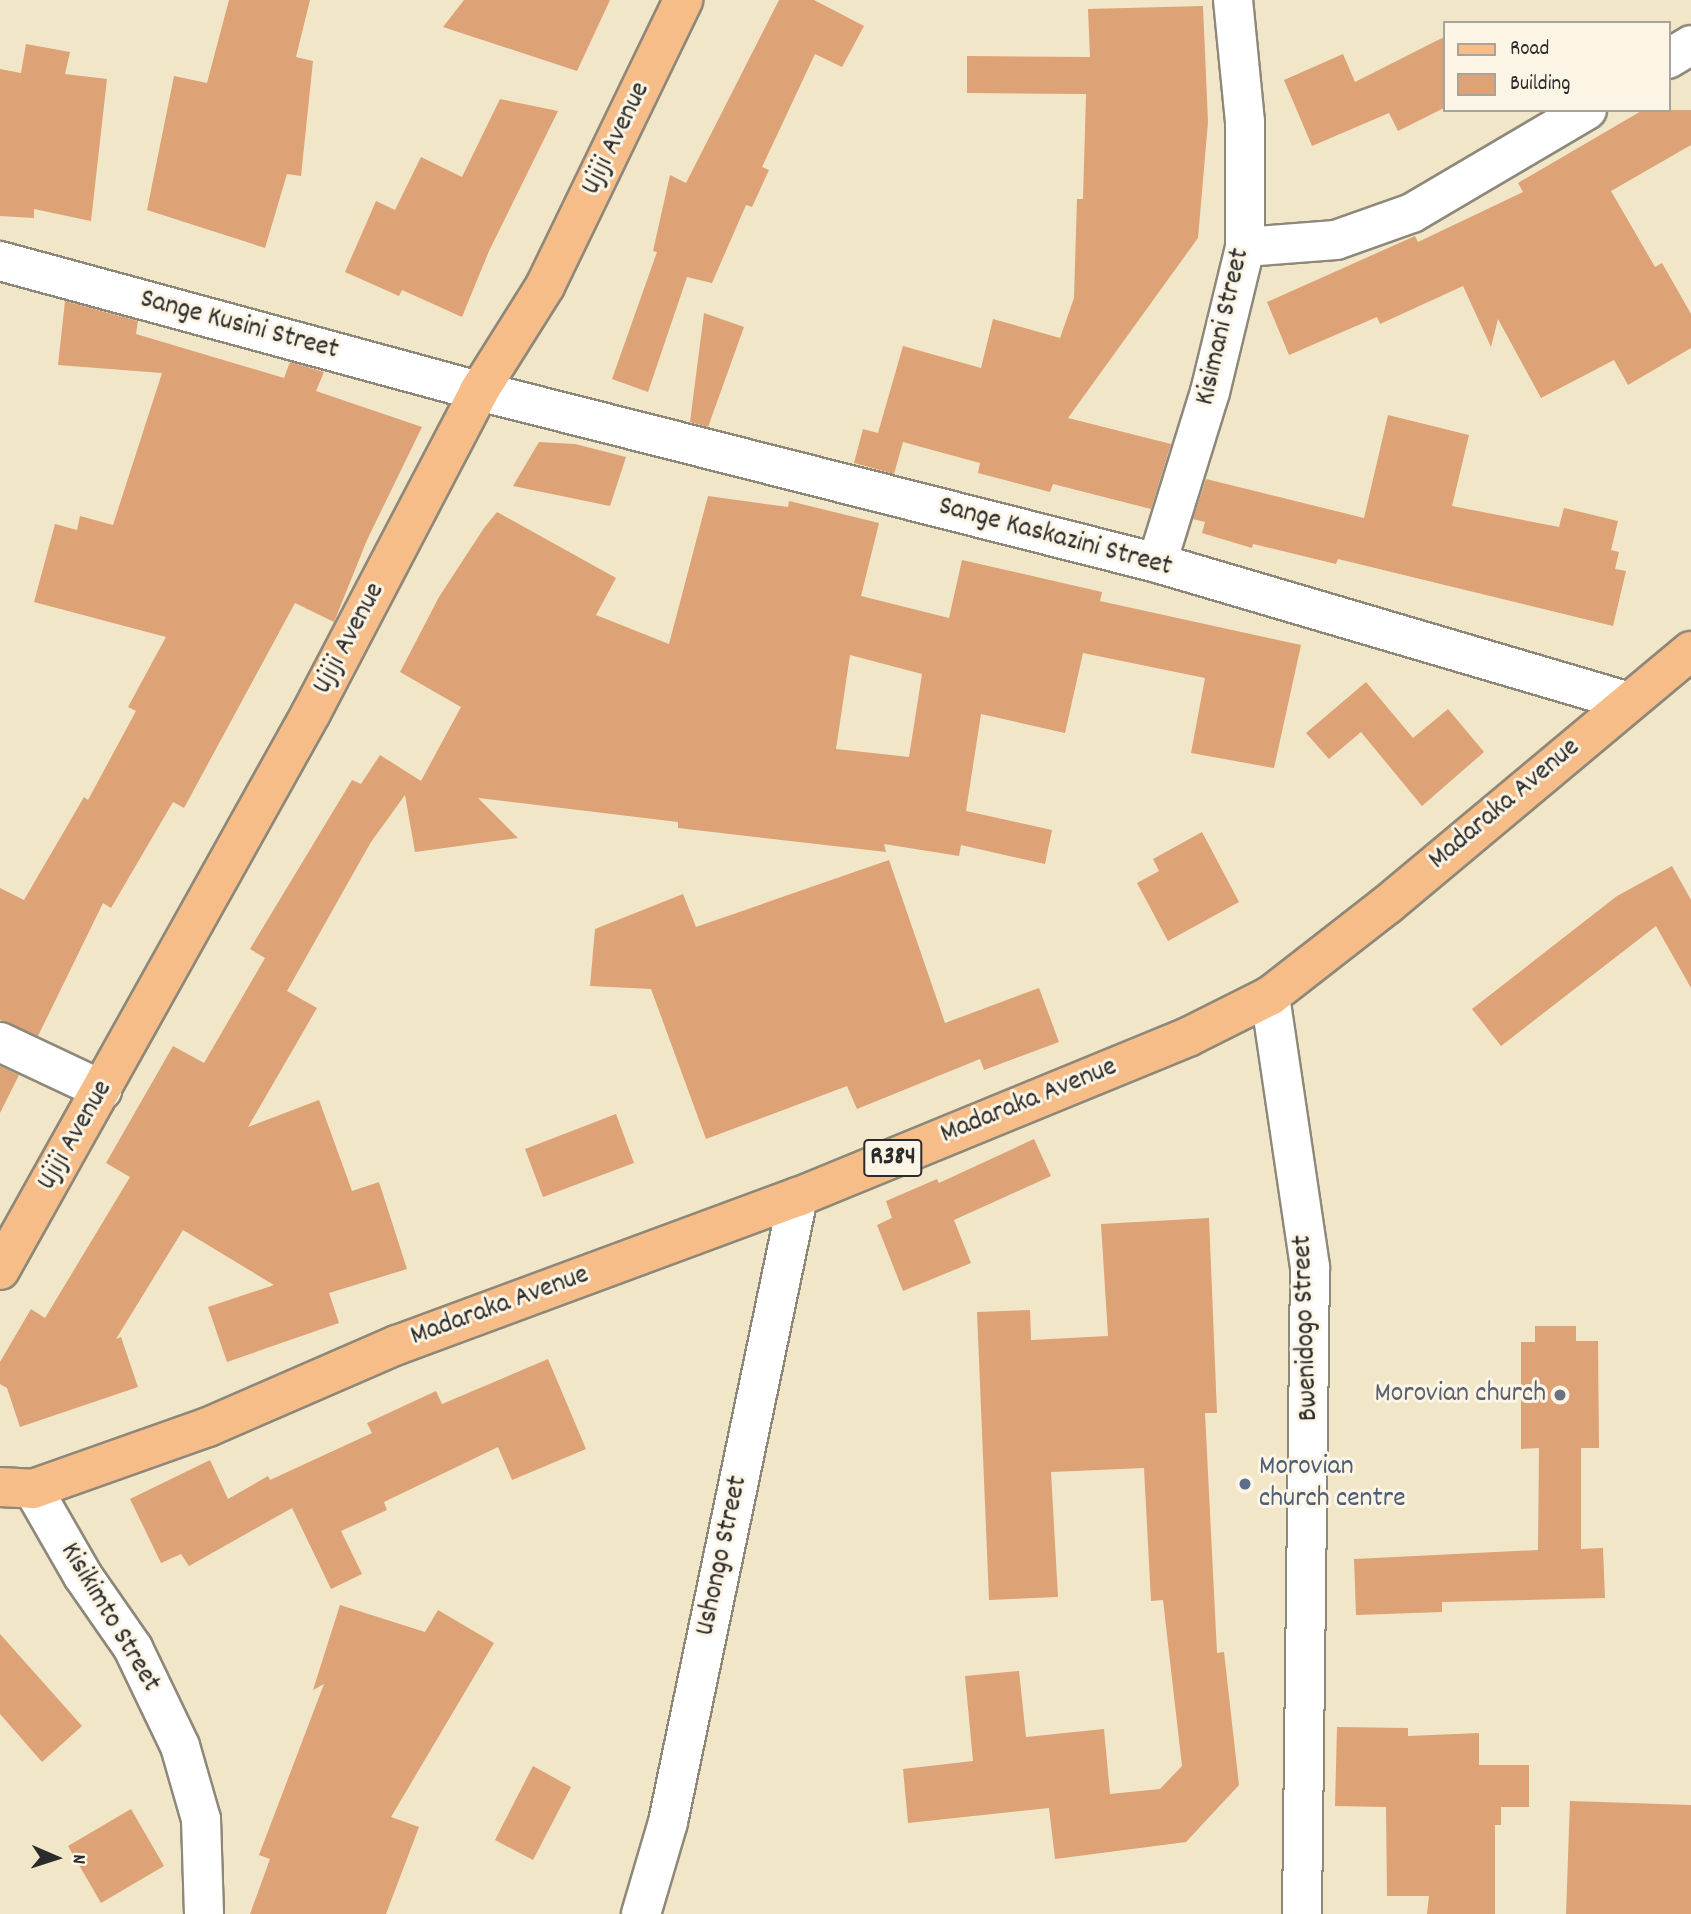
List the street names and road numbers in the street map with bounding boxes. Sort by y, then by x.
street label: Ujiji Avenue [575,77,659,201]
street label: Kisimani Street [1190,245,1258,409]
street label: Sange Kusini Street [136,283,342,369]
street label: Sange Kaskazini Street [935,491,1175,585]
street label: Ujiji Avenue [307,578,393,700]
street label: Madaraka Avenue [1423,732,1587,878]
street label: Madaraka Avenue [936,1051,1122,1153]
street label: Ujiji Avenue [31,1075,121,1197]
road number: R384 [863,1135,923,1180]
street label: Bwenidogo Street [1287,1234,1327,1422]
street label: Madaraka Avenue [406,1259,594,1355]
street label: Ushongo Street [690,1473,756,1639]
street label: Kisikimto Street [51,1537,167,1699]

